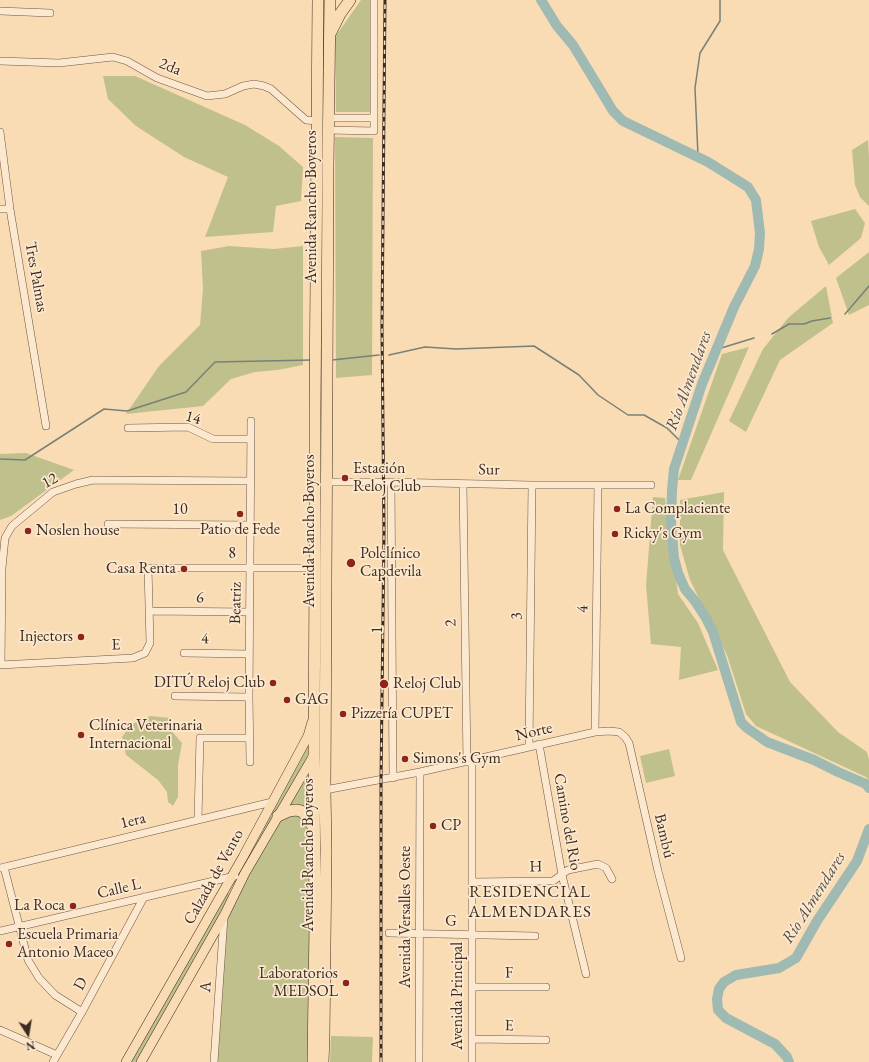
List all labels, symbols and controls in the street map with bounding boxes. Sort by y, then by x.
street label: 2da [156,54,184,80]
street label: Avenida Rancho Boyeros [302,130,322,284]
street label: Tres Palmas [20,240,52,314]
water label: Río Almendares [662,329,716,433]
street label: 14 [183,407,203,429]
street label: Avenida Rancho Boyeros [300,454,320,608]
place label: Estación Reloj Club [353,459,421,497]
street label: Sur [478,460,500,480]
street label: 12 [39,469,61,493]
marker: Estación Reloj Club [340,473,350,483]
place label: La Complaciente [625,499,730,519]
street label: 10 [172,500,188,520]
marker: La Complaciente [612,504,622,514]
marker: Patio de Fede [235,509,245,519]
place label: Patio de Fede [200,520,280,540]
place label: Noslen house [36,521,119,541]
place label: Ricky's Gym [623,524,702,544]
marker: Noslen house [23,526,33,536]
marker: Ricky's Gym [610,529,620,539]
street label: 8 [228,544,236,564]
place label: Polclínico Capdevila [360,544,422,582]
marker: Polclínico Capdevila [345,557,357,569]
place label: Casa Renta [106,559,176,579]
marker: Casa Renta [179,564,189,574]
street label: Beatriz [226,582,246,624]
street label: 6 [196,588,204,608]
street label: 4 [573,605,593,613]
street label: 3 [507,612,527,620]
street label: 2 [441,619,461,627]
street label: 1 [368,626,388,634]
place label: Injectors [19,627,73,647]
street label: 4 [201,629,209,649]
marker: Injectors [76,632,86,642]
street label: E [111,635,121,655]
place label: DITÚ Reloj Club [154,673,265,693]
place label: Reloj Club [393,674,461,694]
marker: DITÚ Reloj Club [268,678,278,688]
marker: Reloj Club [378,678,390,690]
place label: GAG [295,690,329,710]
marker: GAG [282,695,292,705]
place label: Pizzería CUPET [351,704,453,724]
marker: Pizzería CUPET [338,709,348,719]
place label: Clínica Veterinaria Internacional [89,716,203,754]
street label: Norte [514,718,554,746]
marker: Clínica Veterinaria Internacional [76,730,86,740]
place label: Simons's Gym [413,749,501,769]
marker: Simons's Gym [400,754,410,764]
street label: Camino del Rio [549,772,585,872]
street label: Avenida Rancho Boyeros [299,778,319,932]
street label: 1era [118,809,148,833]
street label: Bambú [650,812,678,860]
place label: CP [441,816,461,836]
marker: CP [428,821,438,831]
street label: Calzada de Vento [180,826,248,928]
street label: Avenida Versalles Oeste [396,846,416,988]
water label: Río Almendares [778,848,850,948]
street label: H [529,857,543,877]
street label: Calle L [95,875,143,903]
district label: RESIDENCIAL ALMENDARES [468,882,592,922]
place label: La Roca [14,896,65,916]
marker: La Roca [68,901,78,911]
street label: G [445,911,457,931]
place label: Escuela Primaria Antonio Maceo [17,925,118,963]
marker: Escuela Primaria Antonio Maceo [4,939,14,949]
street label: Avenida Principal [448,942,468,1050]
street label: F [505,963,513,983]
place label: Laboratorios MEDSOL [259,964,338,1002]
street label: D [70,974,92,994]
marker: Laboratorios MEDSOL [341,978,351,988]
street label: A [196,981,216,993]
north arrow [8,1014,48,1054]
street label: E [504,1016,514,1036]
text: N [25,1038,36,1054]

